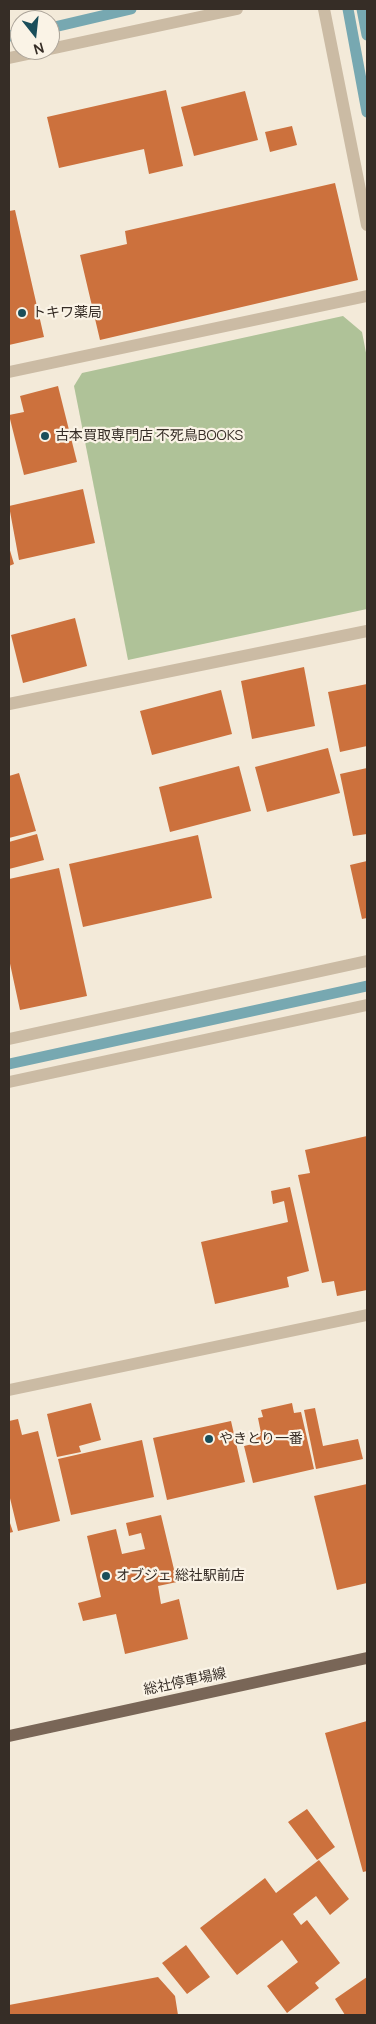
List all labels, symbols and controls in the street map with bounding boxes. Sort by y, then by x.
north arrow [10,10,60,60]
text: N [32,38,46,59]
place label: トキワ薬局 [32,305,102,321]
marker: トキワ薬局 [16,307,28,319]
place label: 古本買取専門店 不死鳥BOOKS [55,428,243,444]
marker: 古本買取専門店 不死鳥BOOKS [39,430,51,442]
place label: やきとり一番 [219,1431,303,1447]
marker: やきとり一番 [203,1433,215,1445]
place label: オブジェ 総社駅前店 [116,1568,245,1584]
marker: オブジェ 総社駅前店 [100,1570,112,1582]
street label: 総社停車場線 [142,1665,228,1699]

